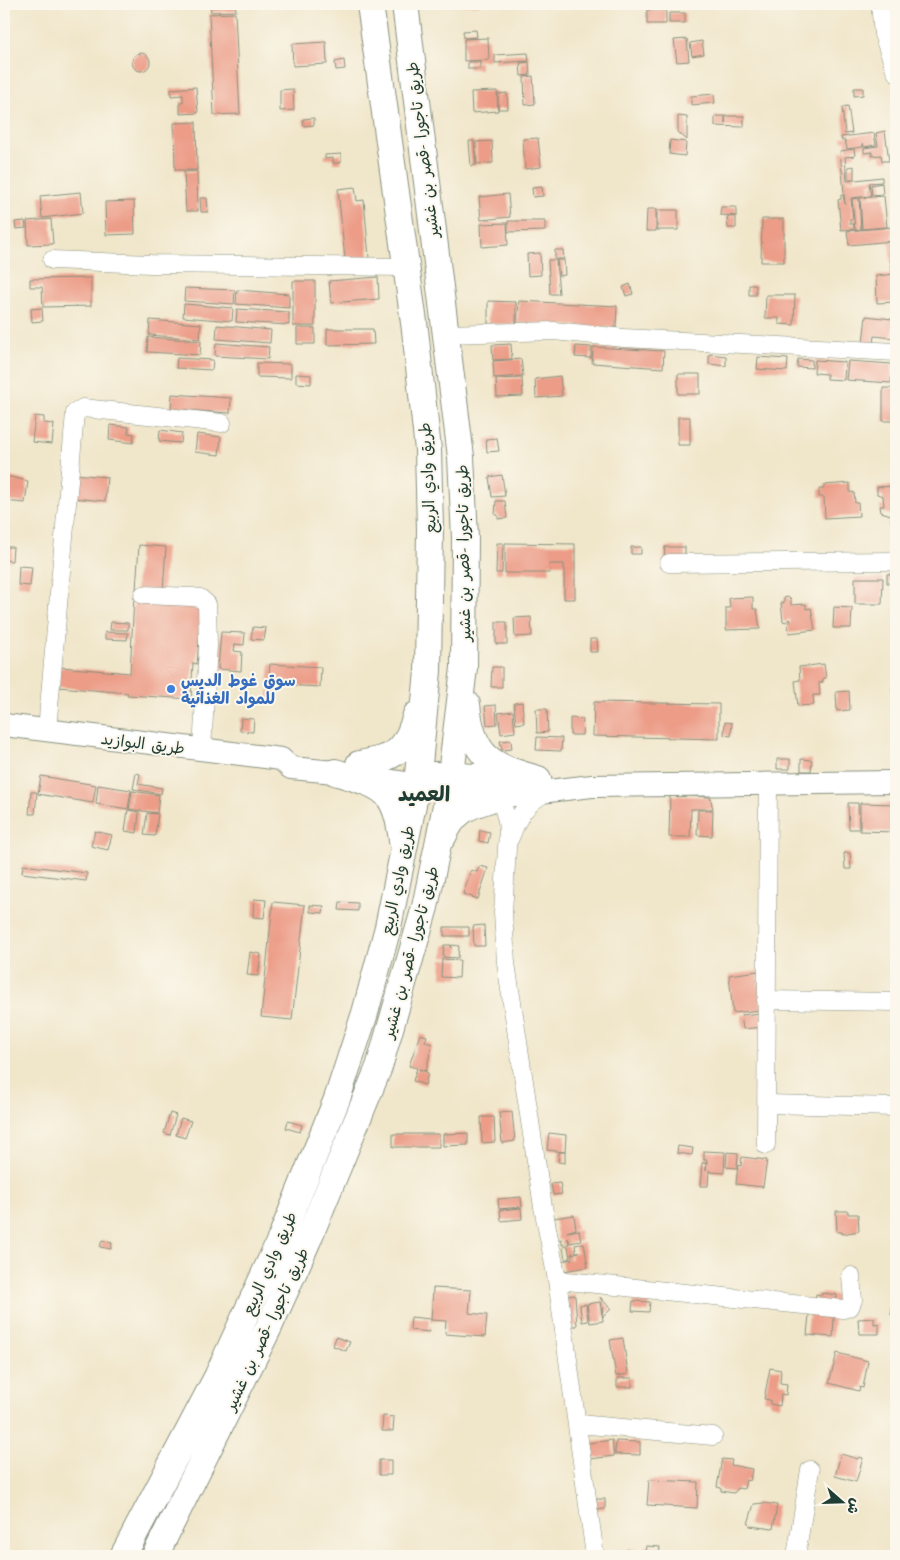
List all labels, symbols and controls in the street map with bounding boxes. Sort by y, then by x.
street label: طريق تاجورا -قصر بن غشير [401,60,445,241]
street label: طريق وادي الربيع [414,422,442,534]
street label: طريق تاجورا -قصر بن غشير [451,464,477,644]
place label: سوق غوط الديس للمواد الغذائية [181,670,296,710]
marker: سوق غوط الديس للمواد الغذائية [165,683,177,695]
street label: طريق البوازيد [100,728,186,760]
district label: العميد [398,780,450,809]
street label: طريق وادي الربيع [376,823,420,937]
street label: طريق تاجورا -قصر بن غشير [377,864,445,1043]
street label: طريق وادي الربيع [237,1208,303,1319]
street label: طريق تاجورا -قصر بن غشير [219,1244,314,1416]
north arrow [818,1478,868,1528]
text: ش [841,1495,865,1517]

